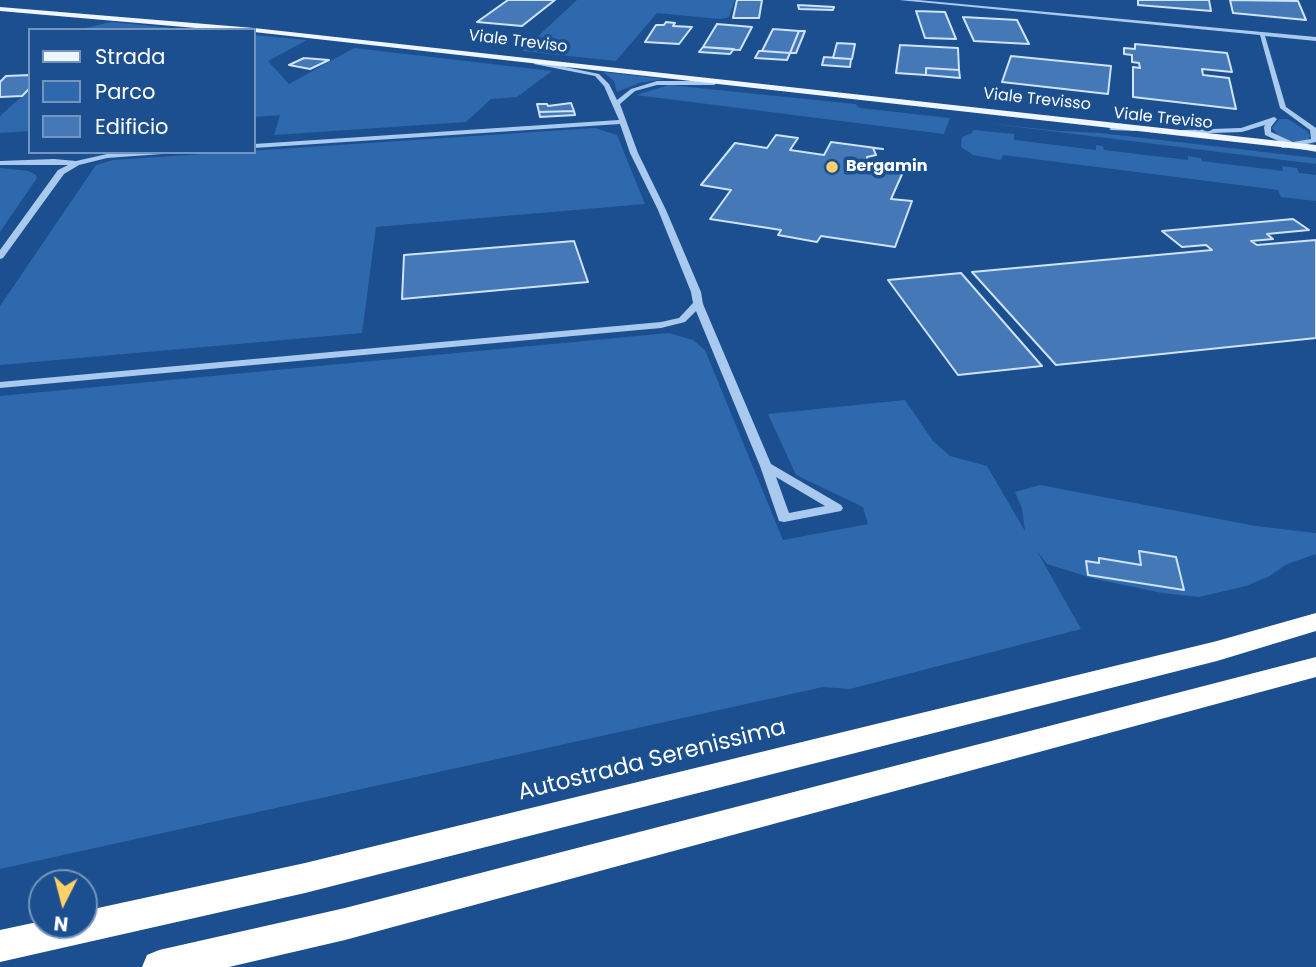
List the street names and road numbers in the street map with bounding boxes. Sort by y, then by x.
street label: Viale Treviso [467,26,569,58]
street label: Viale Trevisso [982,85,1092,115]
street label: Viale Treviso [1112,104,1214,134]
street label: Autostrada Serenissima [515,714,789,808]

